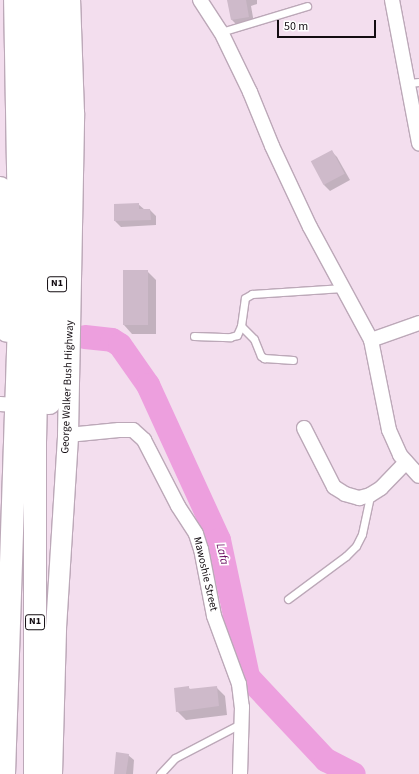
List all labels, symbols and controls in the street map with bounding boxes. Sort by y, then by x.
scale bar [279,12,378,38]
text: 50 m [284,18,308,35]
road number: N1 [47,276,67,292]
street label: George Walker Bush Highway [59,320,77,454]
street label: Mawoshie Street [190,536,220,612]
water label: Lafa [213,542,231,566]
road number: N1 [25,614,45,630]

